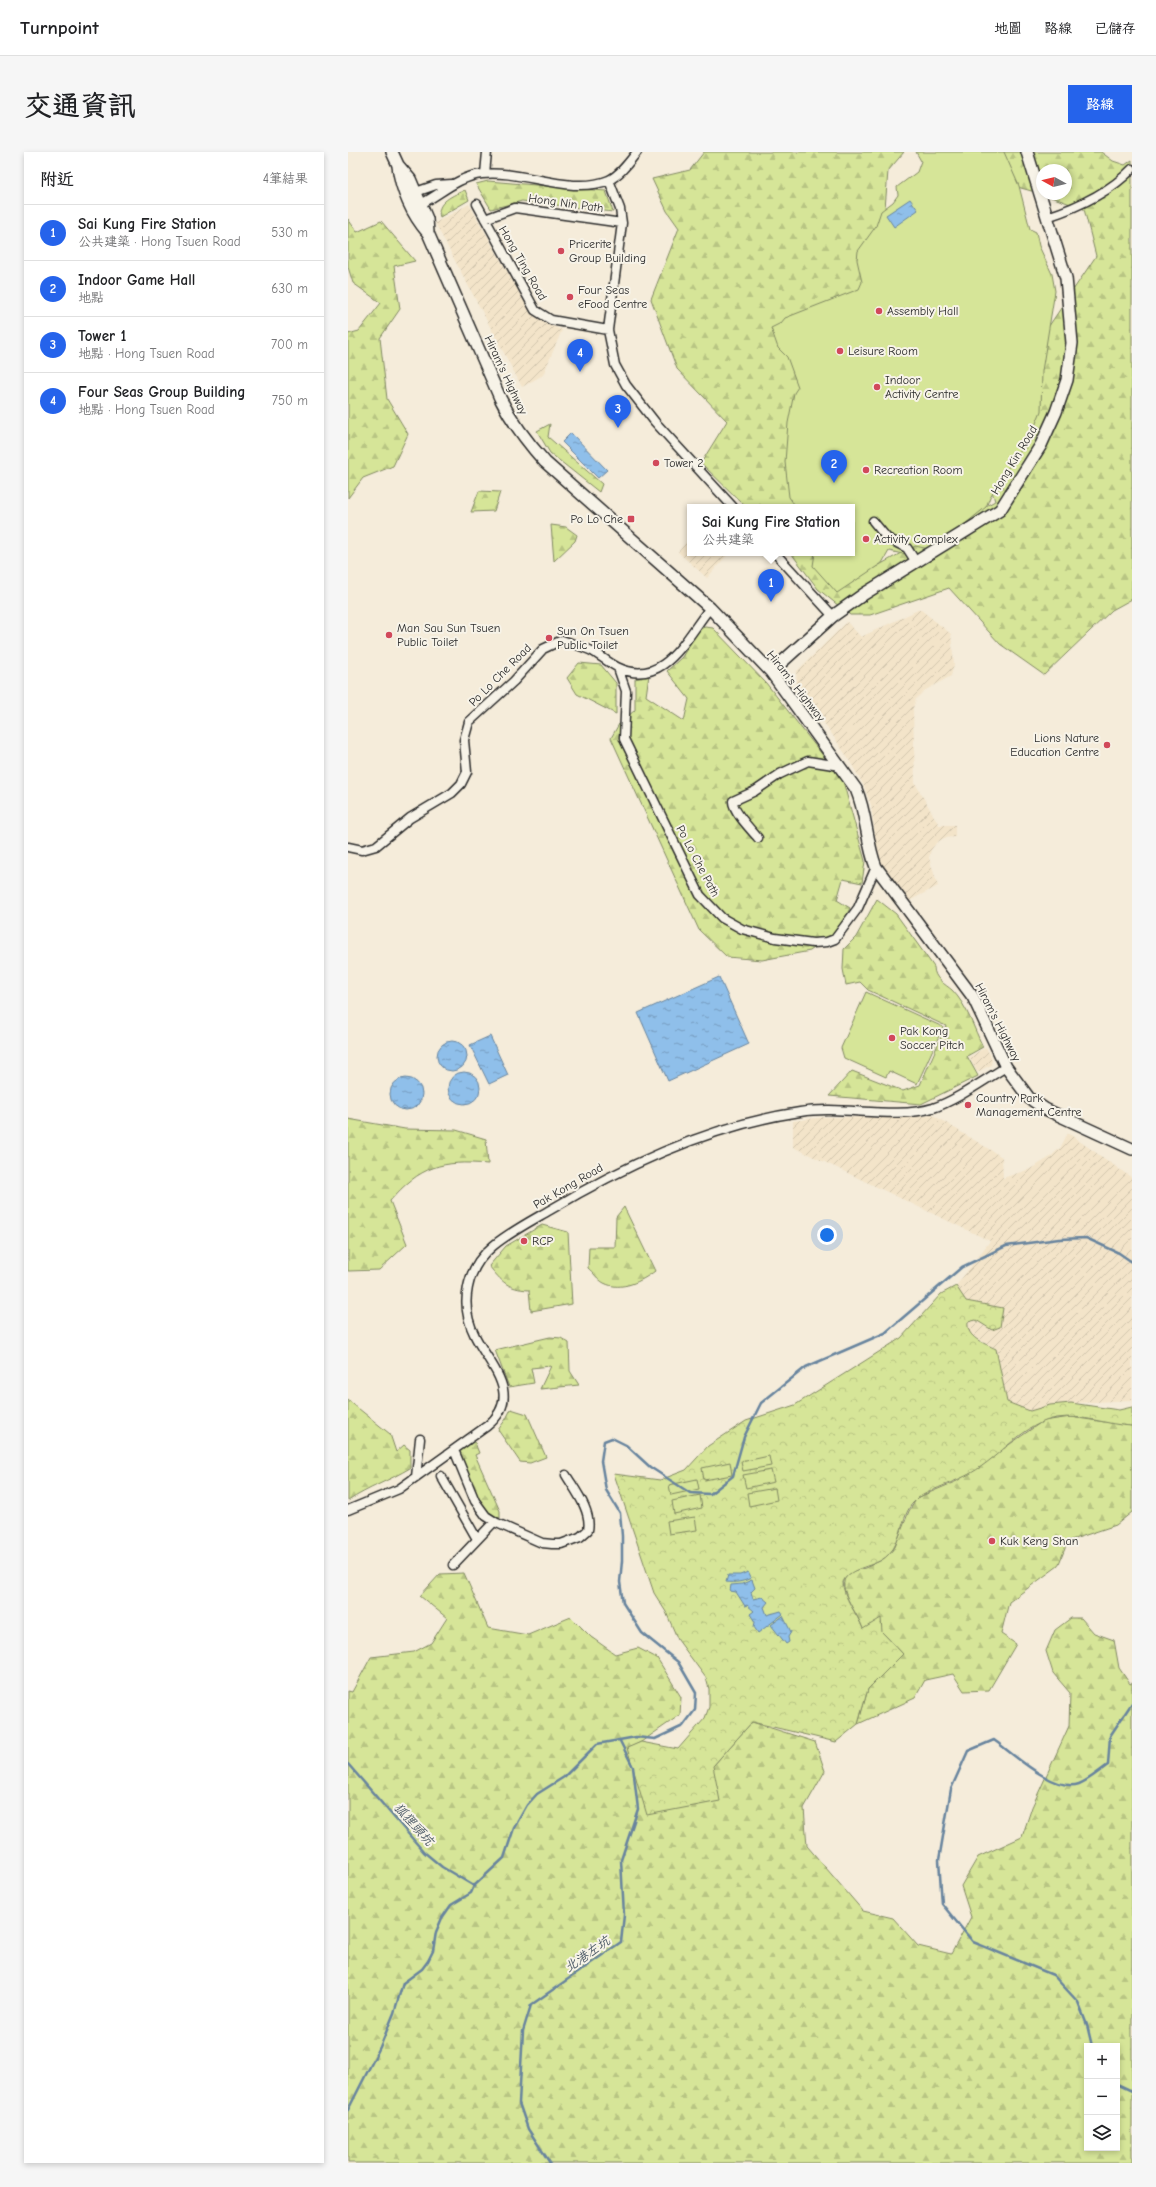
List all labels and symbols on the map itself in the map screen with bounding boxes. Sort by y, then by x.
north arrow [1036,164,1072,200]
street label: Hong Nin Path [528,191,604,215]
street label: Hong Ting Road [496,223,550,303]
place label: Pricerite Group Building [569,237,646,265]
marker: Pricerite Group Building [556,246,566,256]
place label: Four Seas eFood Centre [578,283,647,311]
marker: Four Seas eFood Centre [565,292,575,302]
place label: Assembly Hall [887,304,958,318]
marker: Assembly Hall [874,306,884,316]
street label: Hiram's Highway [481,333,531,418]
pin: 4 [567,339,593,372]
place label: Leisure Room [848,344,918,358]
marker: Leisure Room [835,346,845,356]
place label: Indoor Activity Centre [885,373,958,401]
marker: Indoor Activity Centre [872,382,882,392]
pin: 3 [605,395,631,428]
street label: Hong Kin Road [988,423,1040,497]
pin: 2 [821,450,847,483]
place label: Tower 2 [664,456,703,470]
marker: Tower 2 [651,458,661,468]
place label: Recreation Room [874,463,962,477]
marker: Recreation Room [861,465,871,475]
place label: Po Lo Che [570,512,623,526]
marker: Po Lo Che [626,514,636,524]
place label: Activity Complex [874,532,958,546]
marker: Activity Complex [861,534,871,544]
pin: 1 [758,569,784,602]
place label: Man Sau Sun Tsuen Public Toilet [397,621,500,649]
place label: Sun On Tsuen Public Toilet [557,624,629,652]
marker: Man Sau Sun Tsuen Public Toilet [384,630,394,640]
marker: Sun On Tsuen Public Toilet [544,633,554,643]
street label: Po Lo Che Road [466,641,534,709]
street label: Hiram's Highway [764,648,828,725]
place label: Lions Nature Education Centre [1010,731,1099,759]
marker: Lions Nature Education Centre [1102,740,1112,750]
street label: Po Lo Che Path [673,823,723,899]
street label: Hiram's Highway [972,980,1024,1064]
place label: Pak Kong Soccer Pitch [900,1024,964,1052]
marker: Pak Kong Soccer Pitch [887,1033,897,1043]
place label: Country Park Management Centre [976,1091,1081,1119]
marker: Country Park Management Centre [963,1100,973,1110]
street label: Pak Kong Road [531,1160,605,1212]
your location [817,1225,837,1245]
place label: RCP [532,1234,554,1248]
marker: RCP [519,1236,529,1246]
place label: Kuk Keng Shan [1000,1534,1078,1548]
marker: Kuk Keng Shan [987,1536,997,1546]
water label: 狐狸頭坑 [391,1800,438,1850]
water label: 北港左坑 [561,1932,614,1975]

